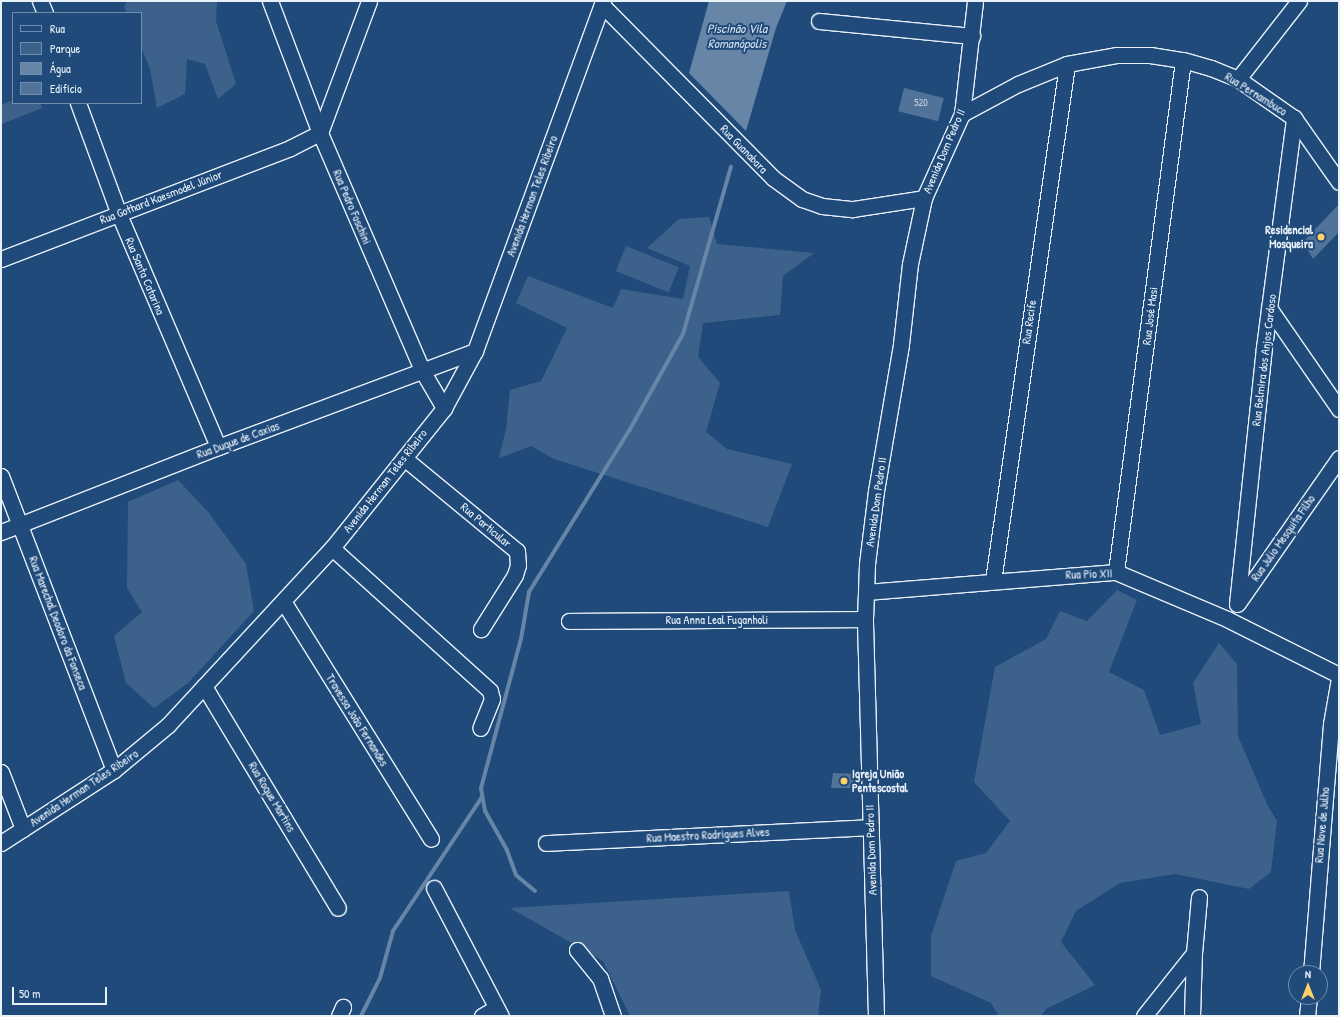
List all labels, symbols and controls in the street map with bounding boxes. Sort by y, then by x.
legend [12,12,142,104]
text: Rua [50,20,65,37]
water label: Piscinão Vila Romanópolis [707,21,767,52]
text: Parque [50,40,80,57]
text: Água [50,60,71,77]
street label: Rua Pernambuco [1222,69,1290,119]
text: Edifício [50,80,82,97]
house number: 520 [914,97,928,109]
street label: Avenida Dom Pedro II [920,107,968,195]
street label: Rua Guanabara [717,122,771,176]
street label: Avenida Herman Teles Ribeiro [503,134,561,258]
street label: Rua Gothard Kaesmodel Júnior [98,167,224,227]
street label: Rua Pedro Foschini [330,168,374,246]
place label: Residencial Mosqueira [1265,223,1313,251]
marker: Residencial Mosqueira [1316,232,1326,242]
street label: Rua Santa Catarina [122,235,168,317]
street label: Rua José Masi [1139,286,1161,346]
street label: Rua Belmira dos Anjos Cardoso [1249,293,1279,427]
street label: Rua Recife [1019,299,1039,345]
street label: Rua Duque de Caxias [195,418,281,462]
street label: Avenida Herman Teles Ribeiro [340,426,430,536]
street label: Avenida Dom Pedro II [863,456,889,548]
street label: Rua Julio Mesquita Filho [1248,492,1318,584]
street label: Rua Particular [458,500,514,550]
street label: Rua Marechal Deodoro da Fonseca [26,554,90,692]
street label: Rua Pio XII [1065,566,1113,582]
street label: Rua Anna Leal Fuganholi [666,613,768,627]
street label: Travessa João Fernandes [323,671,391,769]
street label: Avenida Herman Teles Ribeiro [27,746,141,830]
street label: Rua Roque Martins [245,759,299,835]
place label: Igreja União Pentescostal [852,767,908,795]
marker: Igreja União Pentescostal [839,776,849,786]
street label: Rua Nove de Julho [1312,787,1332,863]
street label: Avenida Dom Pedro II [862,805,880,895]
street label: Rua Maestro Rodrigues Alves [646,825,770,845]
north arrow [1288,965,1328,1005]
text: N [1305,967,1311,981]
scale bar [14,979,109,1005]
text: 50 m [19,985,40,1002]

